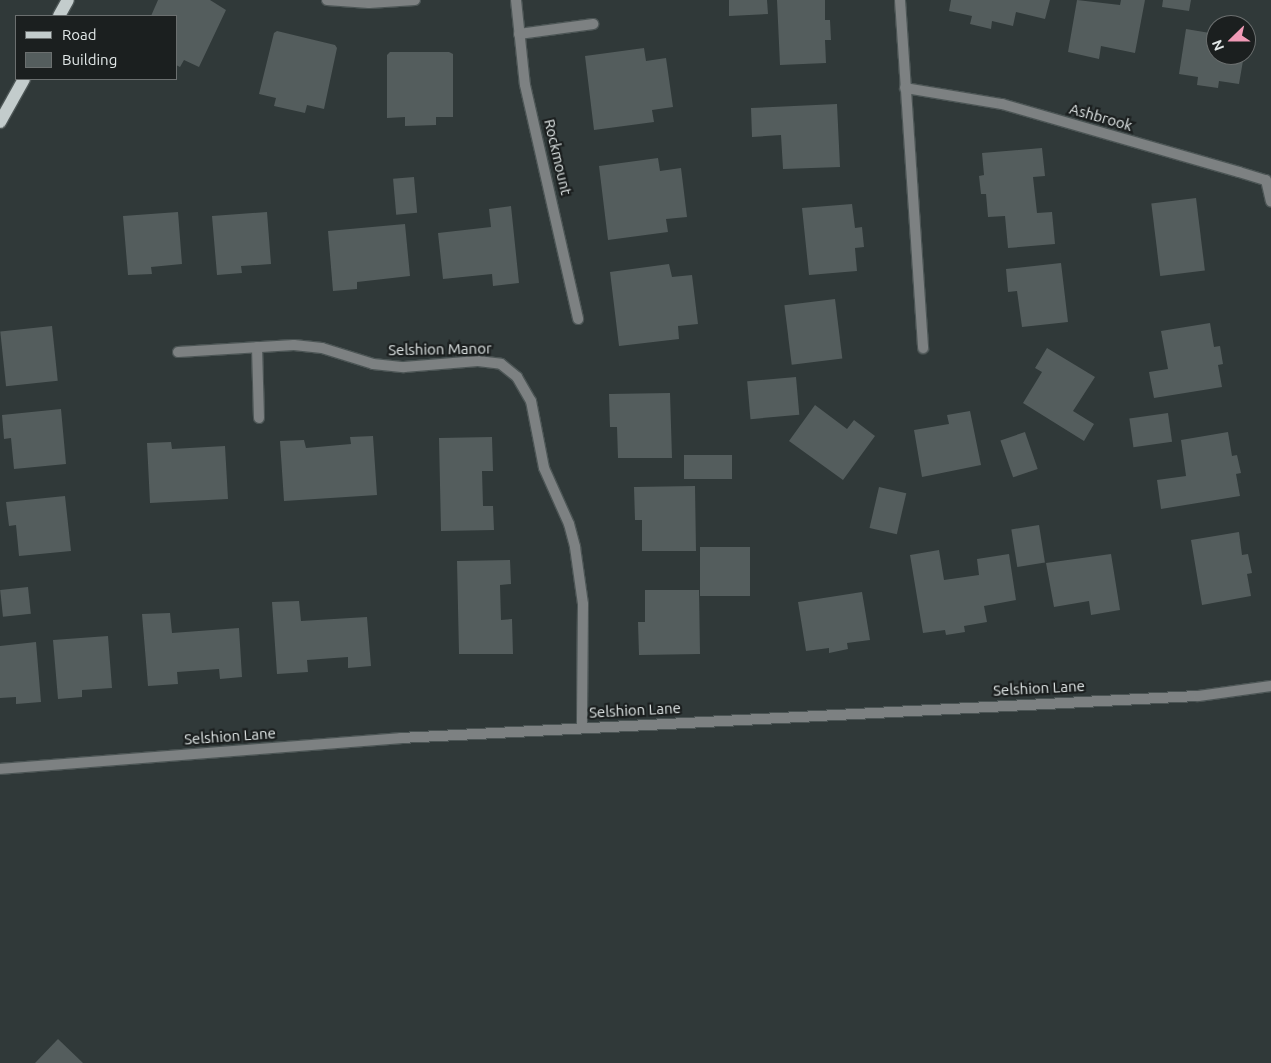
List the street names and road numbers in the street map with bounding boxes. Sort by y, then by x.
street label: Ashbrook [1067,99,1135,135]
street label: Rockmount [541,117,575,197]
street label: Selshion Manor [388,339,492,359]
street label: Selshion Lane [993,677,1085,699]
street label: Selshion Lane [589,699,681,721]
street label: Selshion Lane [184,724,276,748]

